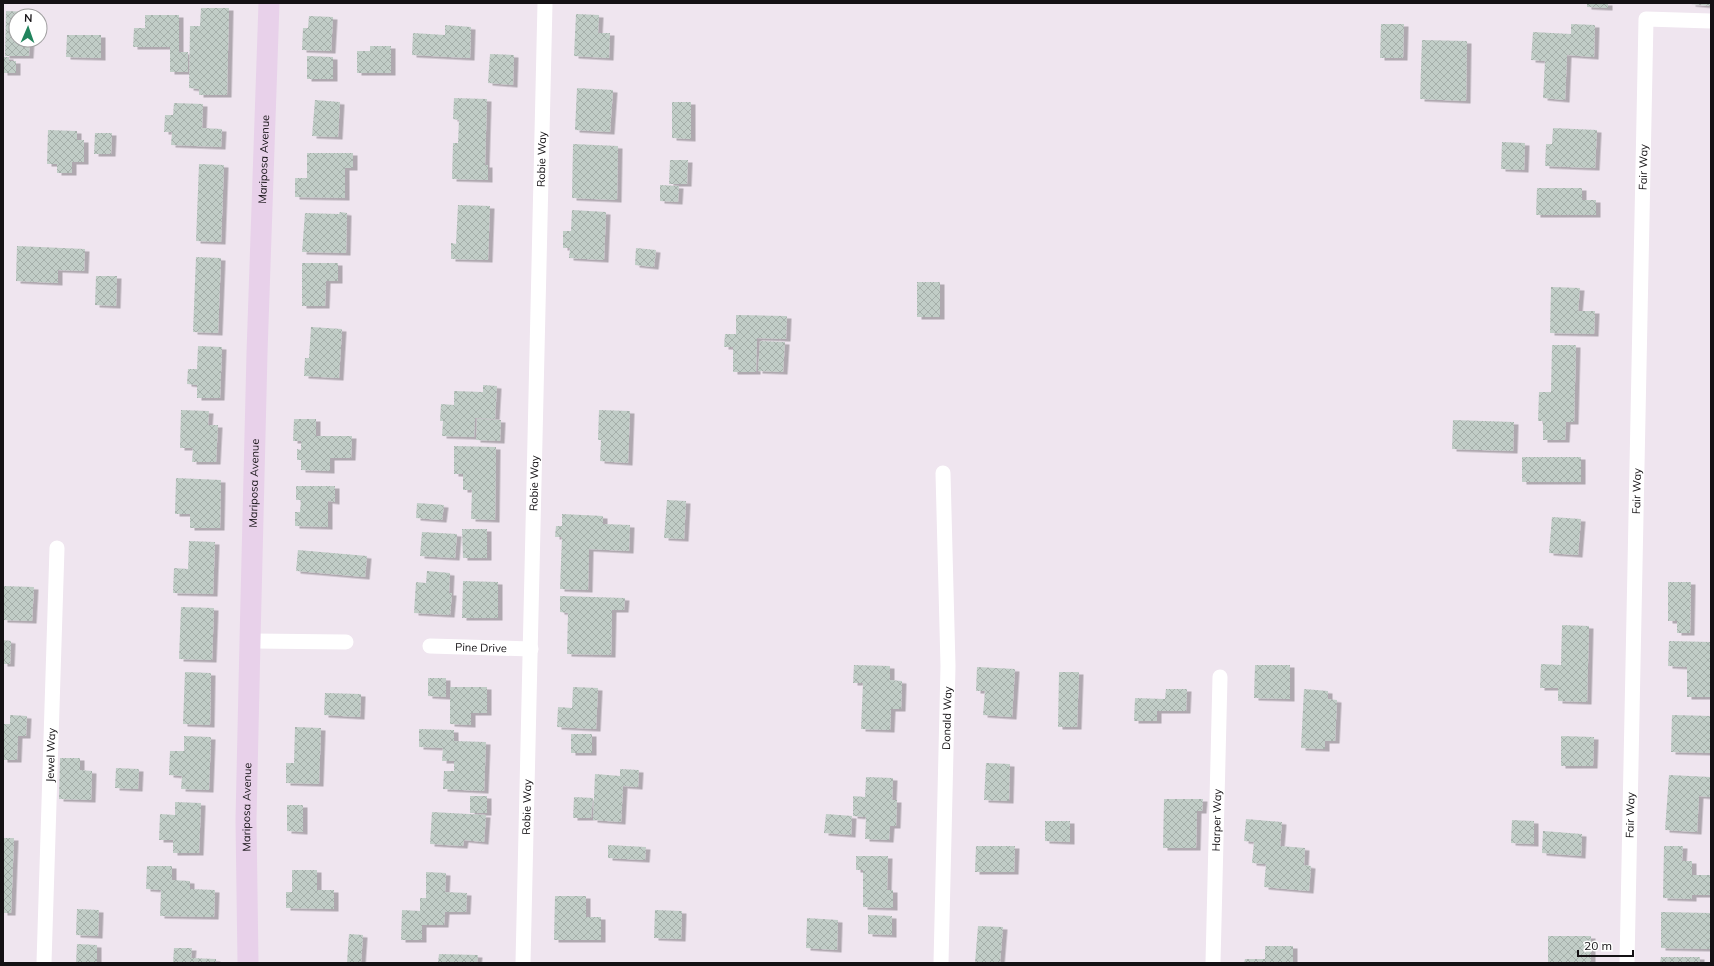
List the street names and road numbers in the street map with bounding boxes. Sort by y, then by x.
street label: Mariposa Avenue [255,115,272,204]
street label: Robie Way [534,131,549,187]
street label: Fair Way [1636,144,1650,190]
street label: Mariposa Avenue [246,438,262,528]
street label: Robie Way [526,455,542,511]
street label: Fair Way [1629,468,1644,514]
street label: Pine Drive [455,640,507,655]
street label: Donald Way [939,686,955,750]
street label: Jewel Way [43,727,58,783]
street label: Mariposa Avenue [239,762,254,852]
street label: Robie Way [519,779,534,835]
street label: Harper Way [1209,788,1224,851]
street label: Fair Way [1623,792,1637,838]

